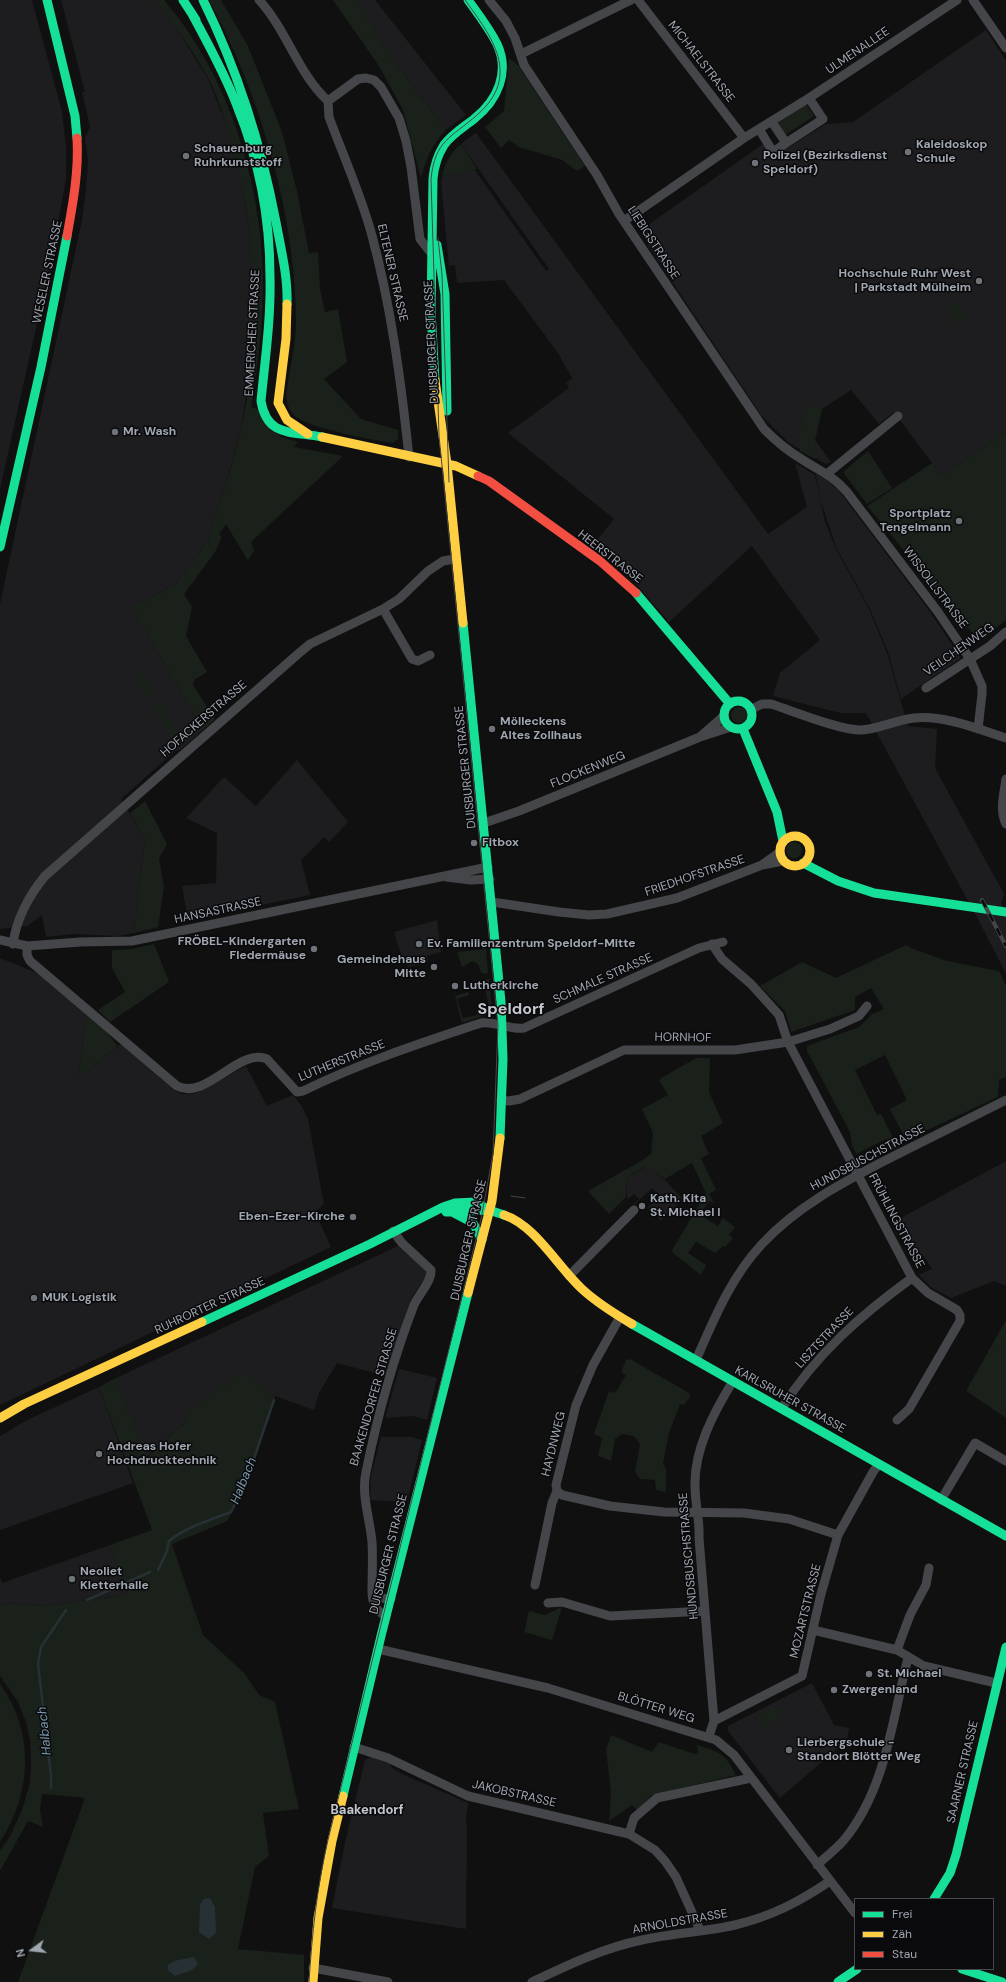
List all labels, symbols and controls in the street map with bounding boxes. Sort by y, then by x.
street label: MICHAELSTRASSE [665,18,737,106]
street label: ULMENALLEE [823,24,893,78]
place label: Kaleidoskop Schule [916,138,987,166]
place label: Schauenburg Ruhrkunststoff [194,142,282,170]
marker: Kaleidoskop Schule [903,147,913,157]
place label: Polizei (Bezirksdienst Speldorf) [763,149,887,177]
marker: Schauenburg Ruhrkunststoff [181,151,191,161]
marker: Polizei (Bezirksdienst Speldorf) [750,158,760,168]
street label: LIEBIGSTRASSE [624,204,682,282]
street label: WESELER STRASSE [30,219,66,325]
street label: ELTENER STRASSE [374,223,410,323]
place label: Hochschule Ruhr West | Parkstadt Mülheim [838,267,971,295]
street label: EMMERICHER STRASSE [242,269,264,397]
marker: Hochschule Ruhr West | Parkstadt Mülheim [974,276,984,286]
street label: DUISBURGER STRASSE [422,280,442,404]
place label: Mr. Wash [123,425,176,439]
marker: Mr. Wash [110,427,120,437]
place label: Sportplatz Tengelmann [880,507,951,535]
marker: Sportplatz Tengelmann [954,516,964,526]
street label: HEERSTRASSE [575,527,645,587]
street label: WISSOLLSTRASSE [899,544,971,632]
street label: VEILCHENWEG [921,620,997,680]
street label: HOFACKERSTRASSE [158,678,250,760]
street label: DUISBURGER STRASSE [452,705,480,829]
place label: Mölleckens Altes Zollhaus [500,715,582,743]
marker: Mölleckens Altes Zollhaus [487,724,497,734]
street label: FLOCKENWEG [548,748,628,792]
place label: Fitbox [482,836,519,850]
marker: Fitbox [469,838,479,848]
street label: FRIEDHOFSTRASSE [643,852,747,900]
street label: HANSASTRASSE [173,895,263,927]
place label: FRÖBEL-Kindergarten Fledermäuse [178,935,306,963]
place label: Ev. Familienzentrum Speldorf-Mitte [427,937,636,951]
marker: Ev. Familienzentrum Speldorf-Mitte [414,939,424,949]
marker: FRÖBEL-Kindergarten Fledermäuse [309,944,319,954]
street label: SCHMALE STRASSE [551,951,655,1007]
place label: Gemeindehaus Mitte [337,953,426,981]
marker: Gemeindehaus Mitte [429,962,439,972]
place label: Lutherkirche [463,979,539,993]
marker: Lutherkirche [450,981,460,991]
district label: Speldorf [478,1000,544,1020]
street label: HORNHOF [654,1030,712,1046]
street label: LUTHERSTRASSE [297,1037,387,1085]
street label: HUNDSBUSCHSTRASSE [808,1122,928,1194]
street label: FRÜHLINGSTRASSE [865,1171,927,1271]
street label: DUISBURGER STRASSE [448,1178,490,1302]
place label: Kath. Kita St. Michael I [650,1192,720,1220]
marker: Kath. Kita St. Michael I [637,1201,647,1211]
place label: Eben-Ezer-Kirche [239,1210,345,1224]
marker: Eben-Ezer-Kirche [348,1212,358,1222]
street label: RUHRORTER STRASSE [153,1274,267,1338]
place label: MUK Logistik [42,1291,117,1305]
marker: MUK Logistik [29,1293,39,1303]
street label: LISZTSTRASSE [793,1304,857,1372]
street label: BAAKENDORFER STRASSE [347,1326,401,1468]
street label: KARLSRUHER STRASSE [732,1364,848,1436]
street label: HAYDNWEG [539,1410,569,1478]
place label: Andreas Hofer Hochdrucktechnik [107,1440,217,1468]
marker: Andreas Hofer Hochdrucktechnik [94,1449,104,1459]
water label: Halbach [228,1455,260,1507]
street label: DUISBURGER STRASSE [367,1492,411,1616]
street label: HUNDSBUSCHSTRASSE [676,1492,702,1620]
street label: MOZARTSTRASSE [787,1562,825,1660]
place label: Neoliet Kletterhalle [80,1565,149,1593]
marker: Neoliet Kletterhalle [67,1574,77,1584]
place label: St. Michael [877,1667,941,1681]
marker: St. Michael [864,1669,874,1679]
place label: Zwergenland [842,1683,918,1697]
marker: Zwergenland [829,1685,839,1695]
street label: BLÖTTER WEG [616,1689,696,1727]
water label: Halbach [35,1706,55,1756]
street label: SAARNER STRASSE [944,1719,982,1825]
place label: Lierbergschule - Standort Blötter Weg [797,1736,921,1764]
marker: Lierbergschule - Standort Blötter Weg [784,1745,794,1755]
street label: JAKOBSTRASSE [471,1777,557,1811]
district label: Baakendorf [331,1803,403,1819]
legend [854,1898,994,1970]
text: Frei [892,1906,912,1922]
street label: ARNOLDSTRASSE [631,1907,729,1937]
text: Zäh [892,1926,912,1942]
north arrow [12,1930,52,1970]
text: Stau [892,1946,917,1962]
text: N [13,1947,28,1959]

